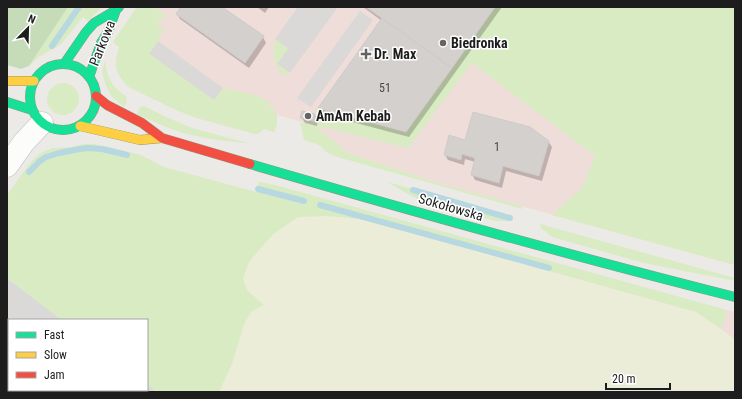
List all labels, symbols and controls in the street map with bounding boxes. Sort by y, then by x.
north arrow [8,8,48,48]
text: N [26,12,38,27]
street label: Parkowa [86,18,118,68]
place label: Biedronka [451,35,508,51]
marker: Biedronka [438,38,448,48]
place label: Dr. Max [374,46,417,62]
marker: Dr. Max [361,49,371,59]
house number: 51 [379,81,391,95]
place label: AmAm Kebab [316,108,391,124]
marker: AmAm Kebab [303,111,313,121]
house number: 1 [494,140,500,154]
street label: Sokołowska [417,190,485,224]
legend [8,319,148,391]
text: Fast [44,328,65,342]
text: Slow [44,348,67,362]
scale bar [606,365,670,391]
text: Jam [44,368,65,382]
text: 20 m [612,372,636,386]

